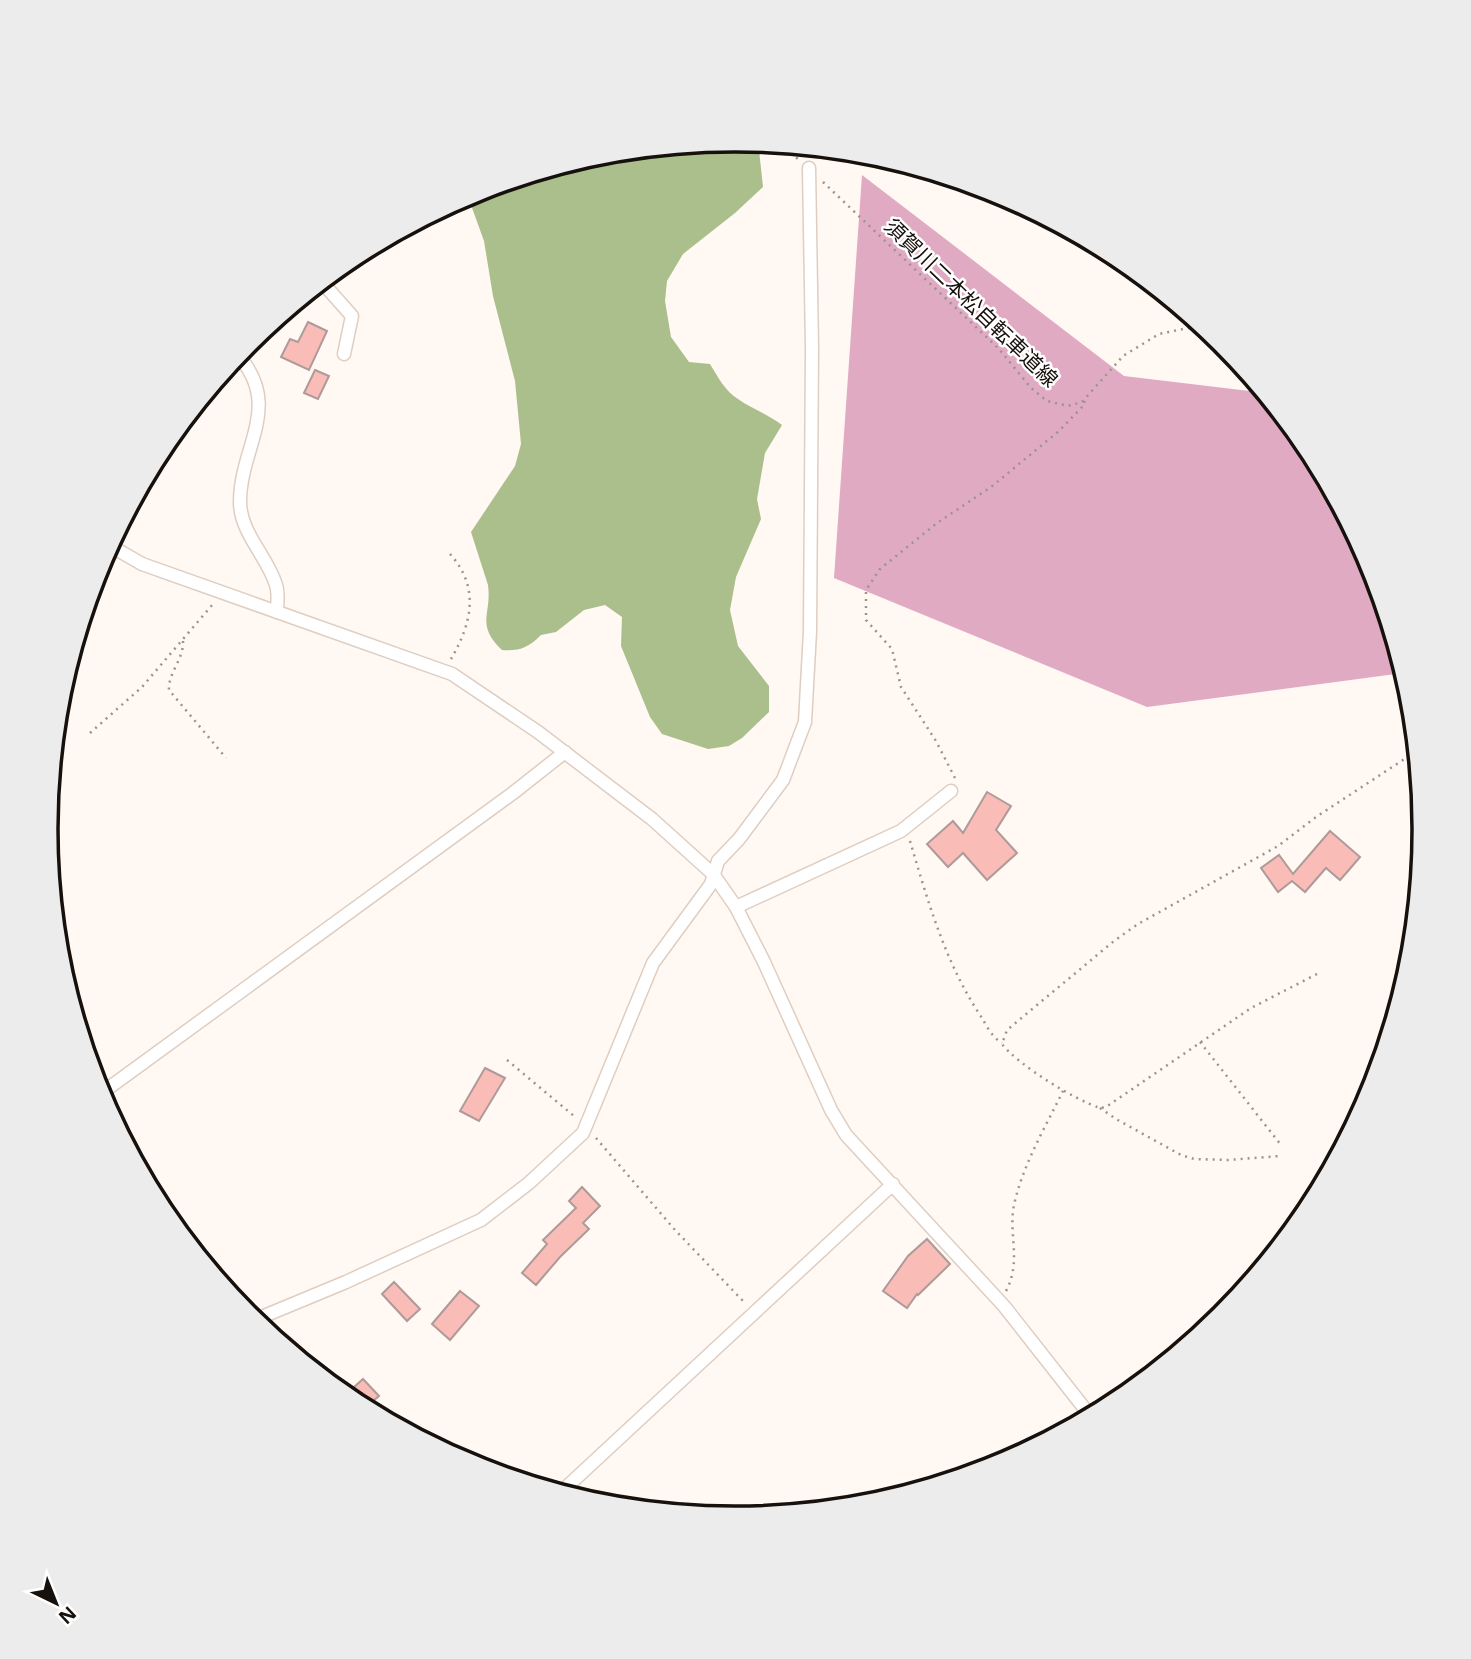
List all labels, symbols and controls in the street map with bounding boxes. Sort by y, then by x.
street label: 須賀川二本松自転車道線 [879,212,1065,393]
north arrow [21,1568,91,1638]
text: N [53,1601,82,1630]

